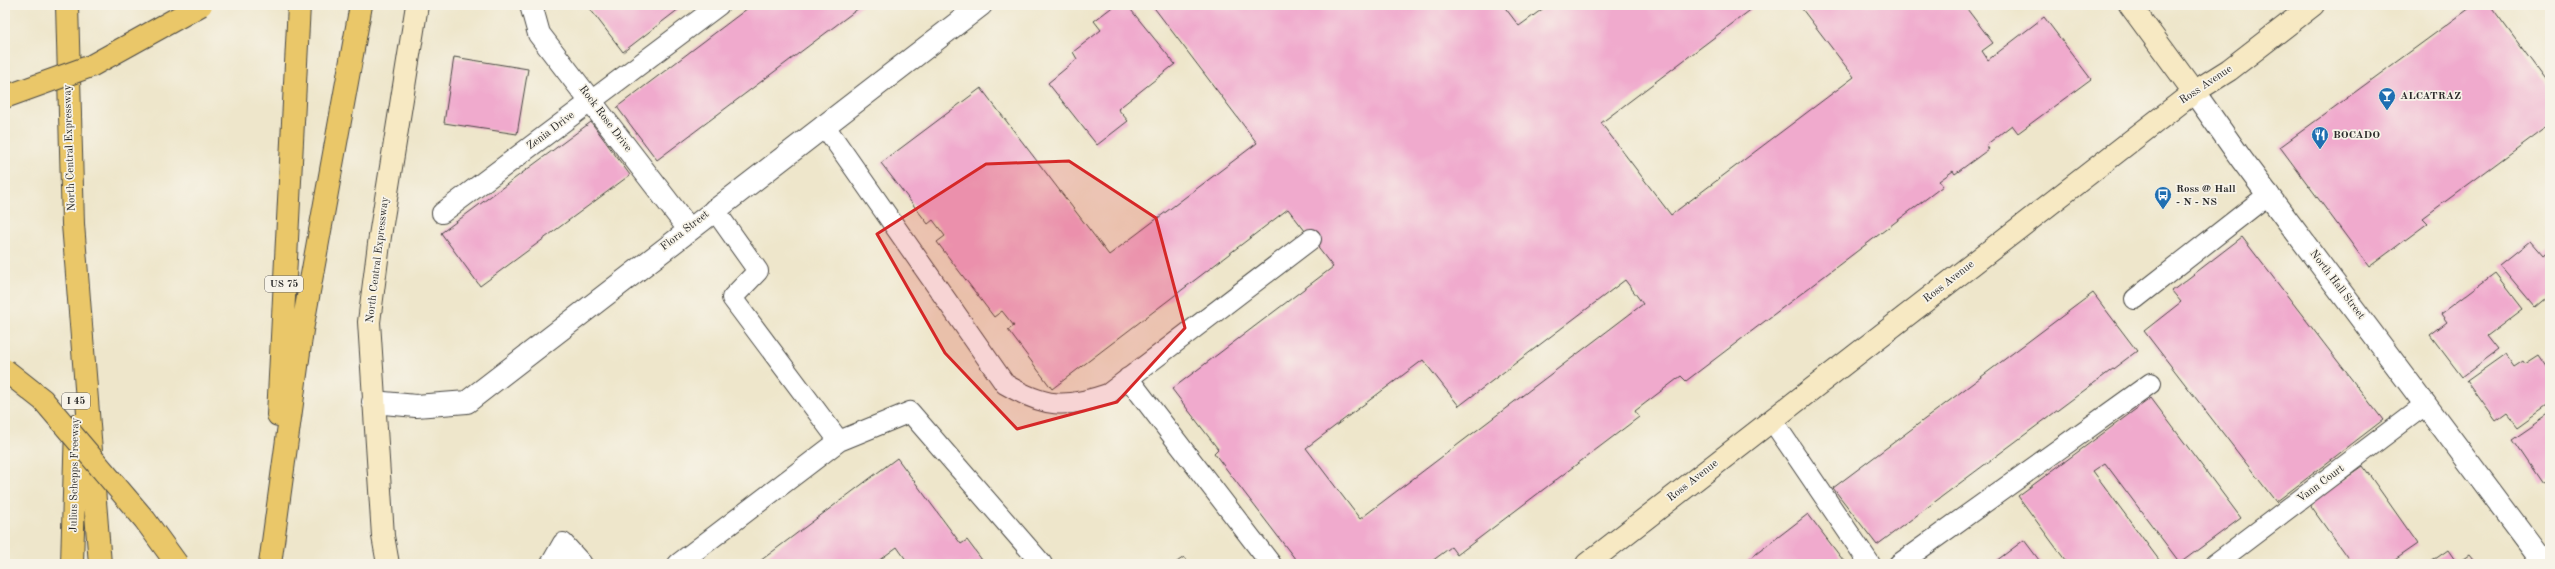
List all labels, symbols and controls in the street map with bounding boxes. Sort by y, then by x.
street label: Ross Avenue [2178,63,2234,107]
street label: North Central Expressway [62,84,78,212]
street label: Rock Rose Drive [577,84,633,154]
bar icon: ALCATRAZ [2377,86,2397,111]
place label: ALCATRAZ [2400,91,2461,102]
street label: Zenia Drive [525,110,577,152]
restaurant icon: BOCADO [2310,125,2330,150]
place label: BOCADO [2333,130,2380,141]
place label: Ross @ Hall - N - NS [2176,184,2236,208]
bus stop icon: Ross @ Hall - N - NS [2153,185,2173,210]
street label: North Central Expressway [365,196,391,324]
street label: Flora Street [659,209,711,253]
street label: North Hall Street [2307,248,2367,322]
street label: Ross Avenue [1922,259,1976,305]
road number: US 75 [265,276,303,292]
road number: I 45 [62,393,90,409]
street label: Julius Schepps Freeway [68,417,82,532]
street label: Ross Avenue [1666,458,1720,504]
street label: Vann Court [2296,463,2346,505]

